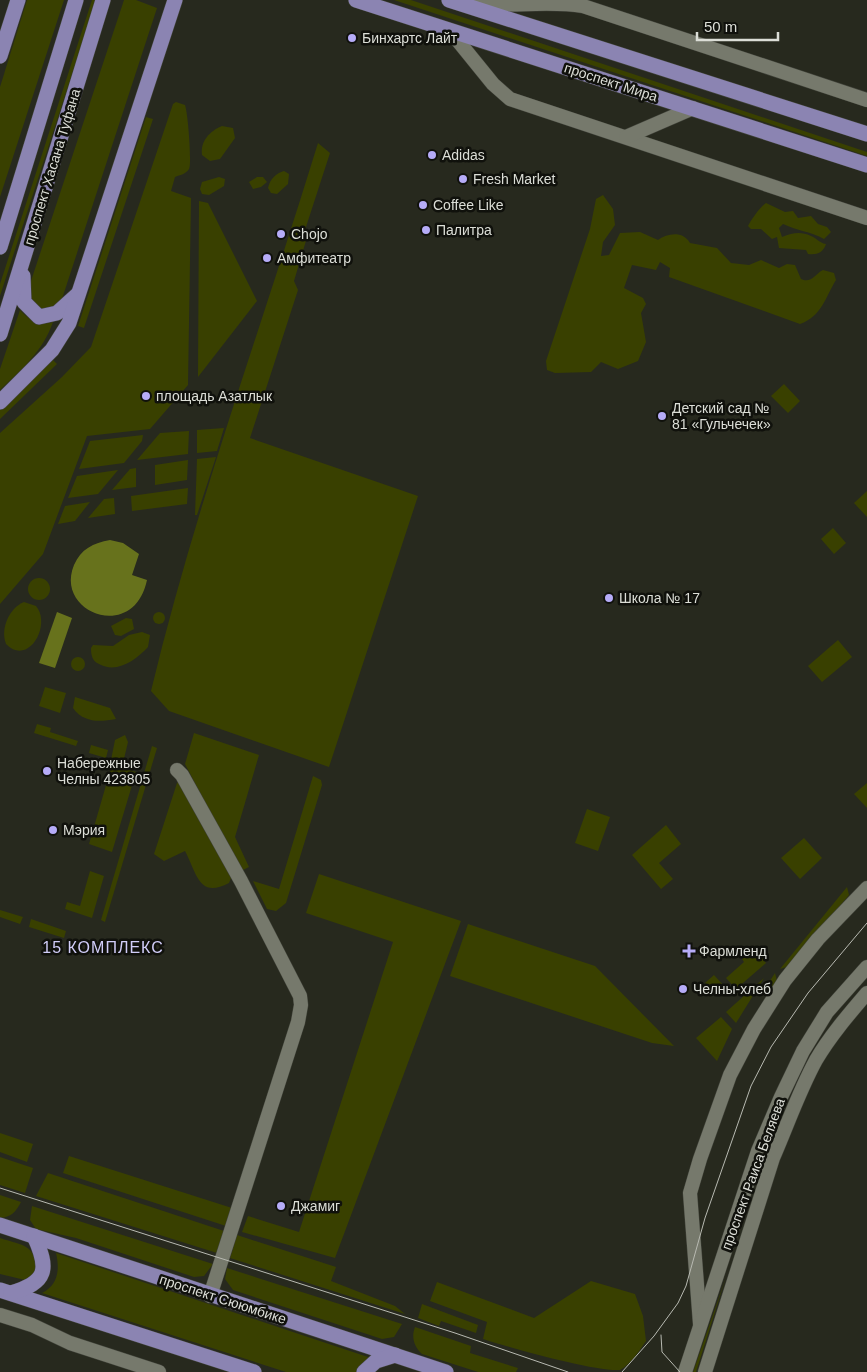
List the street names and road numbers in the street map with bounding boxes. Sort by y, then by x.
street label: проспект Мира [562,59,660,105]
street label: проспект Хасана Туфана [21,87,84,247]
street label: проспект Раиса Беляева [718,1096,788,1252]
street label: проспект Сююмбике [158,1271,289,1327]

